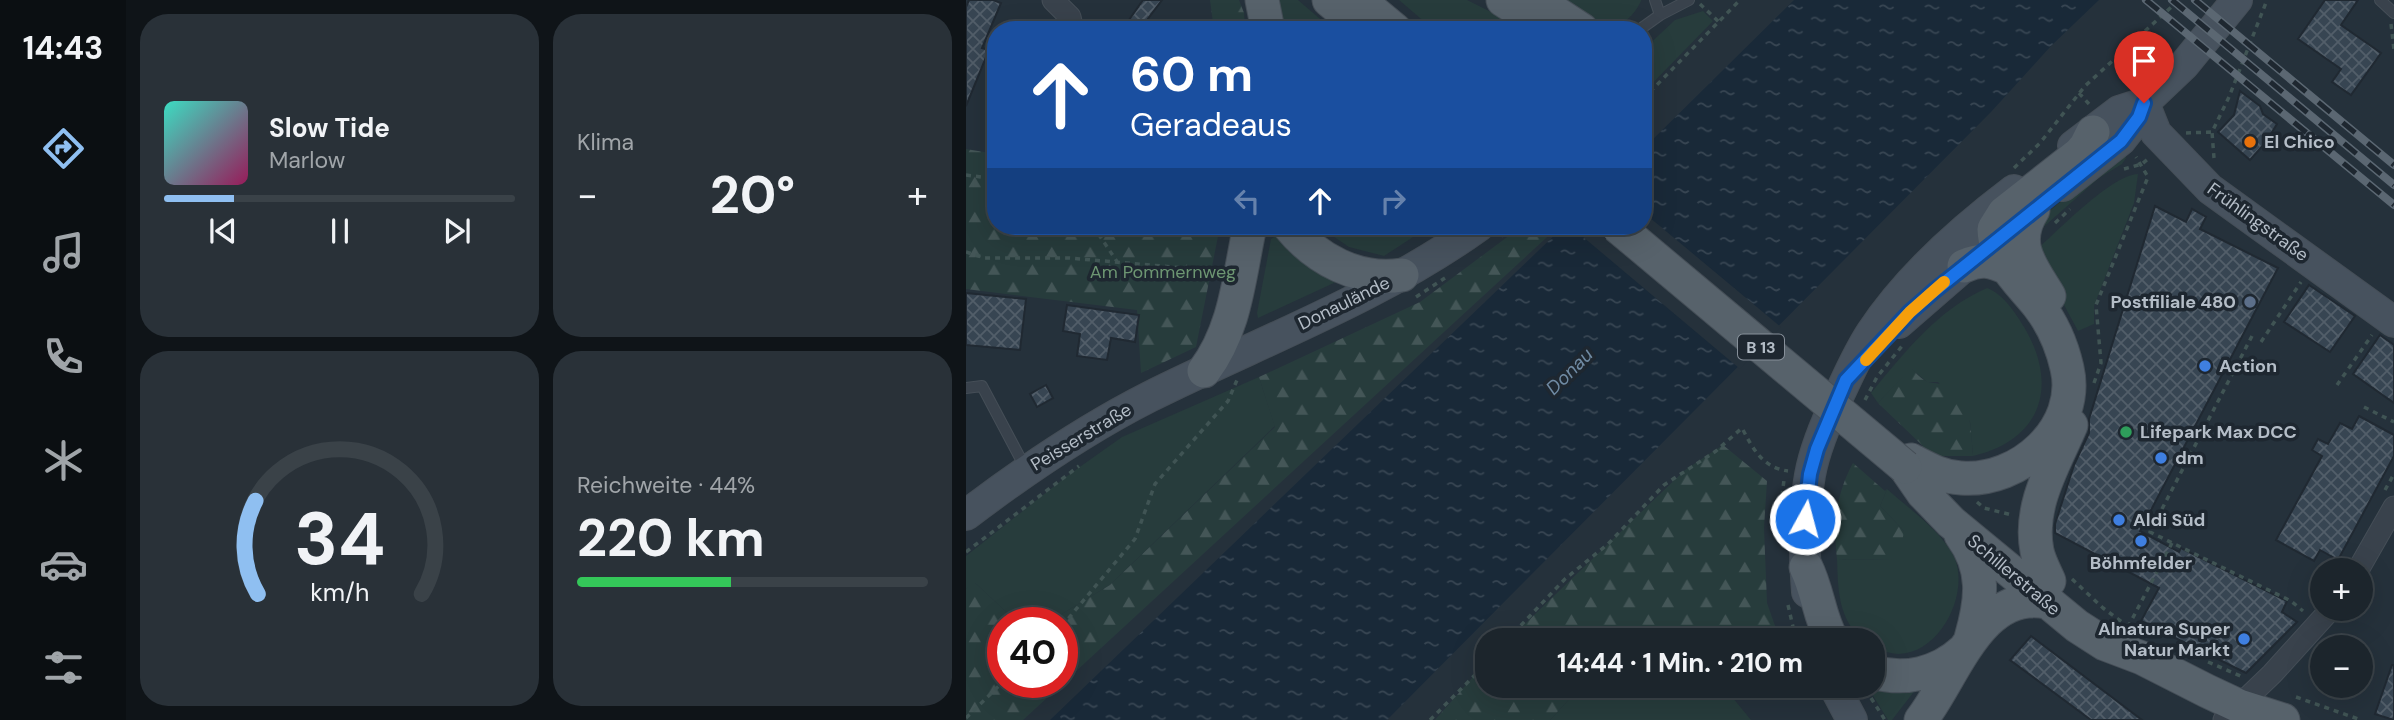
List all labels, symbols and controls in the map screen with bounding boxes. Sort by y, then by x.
text: 14:43 [23,27,103,69]
pin [2114,31,2174,103]
text: 60 m [1130,42,1253,106]
icon: arrive [2125,42,2163,80]
icon: ahead [1015,49,1106,140]
text: Geradeaus [1130,104,1292,146]
text: Slow Tide [269,111,390,145]
icon: directions [39,124,88,173]
text: Klima [577,127,634,157]
place label: El Chico [2264,130,2335,154]
marker: El Chico [2242,134,2258,150]
text: Marlow [269,145,345,175]
text: 20° [710,161,795,229]
text: − [577,170,598,220]
text: + [907,170,928,220]
street label: Frühlingstraße [2203,177,2313,267]
icon: left [1228,182,1266,220]
icon: ahead [1301,182,1339,220]
icon: right [1374,182,1412,220]
icon: previous [204,212,242,250]
icon: pause [321,212,359,250]
icon: next [438,212,476,250]
icon: music [39,228,88,277]
park label: Am Pommernweg [1090,260,1236,284]
street label: Donaulände [1294,270,1394,336]
place label: Postfiliale 480 [2110,290,2236,314]
marker: Postfiliale 480 [2242,294,2258,310]
icon: phone [39,332,88,381]
road number: B 13 [1738,334,1784,360]
water label: Donau [1540,342,1598,400]
place label: Action [2219,354,2277,378]
marker: Action [2197,358,2213,374]
street label: Peisserstraße [1026,398,1136,476]
place label: Lifepark Max DCC [2140,420,2297,444]
marker: Lifepark Max DCC [2118,424,2134,440]
icon: climate [39,436,88,485]
place label: dm [2175,446,2204,470]
marker: dm [2153,450,2169,466]
text: Reichweite · 44% [577,470,755,500]
position arrow [1768,482,1842,556]
text: 34 [294,493,385,588]
text: 220 km [577,504,765,572]
place label: Aldi Süd [2133,508,2205,532]
marker: Aldi Süd [2111,512,2127,528]
street label: Schillerstraße [1962,529,2066,621]
marker: Böhmfelder [2133,533,2149,549]
icon: car [39,540,88,589]
place label: Böhmfelder [2090,551,2192,575]
map controls [2310,558,2373,698]
button: + [2310,558,2373,621]
text: km/h [310,576,369,609]
speed limit sign: 40 [987,607,1078,698]
place label: Alnatura Super Natur Markt [2098,617,2230,662]
marker: Alnatura Super Natur Markt [2236,631,2252,647]
button: − [2310,635,2373,698]
icon: filters [39,643,88,692]
text: 14:44 · 1 Min. · 210 m [1557,646,1803,680]

